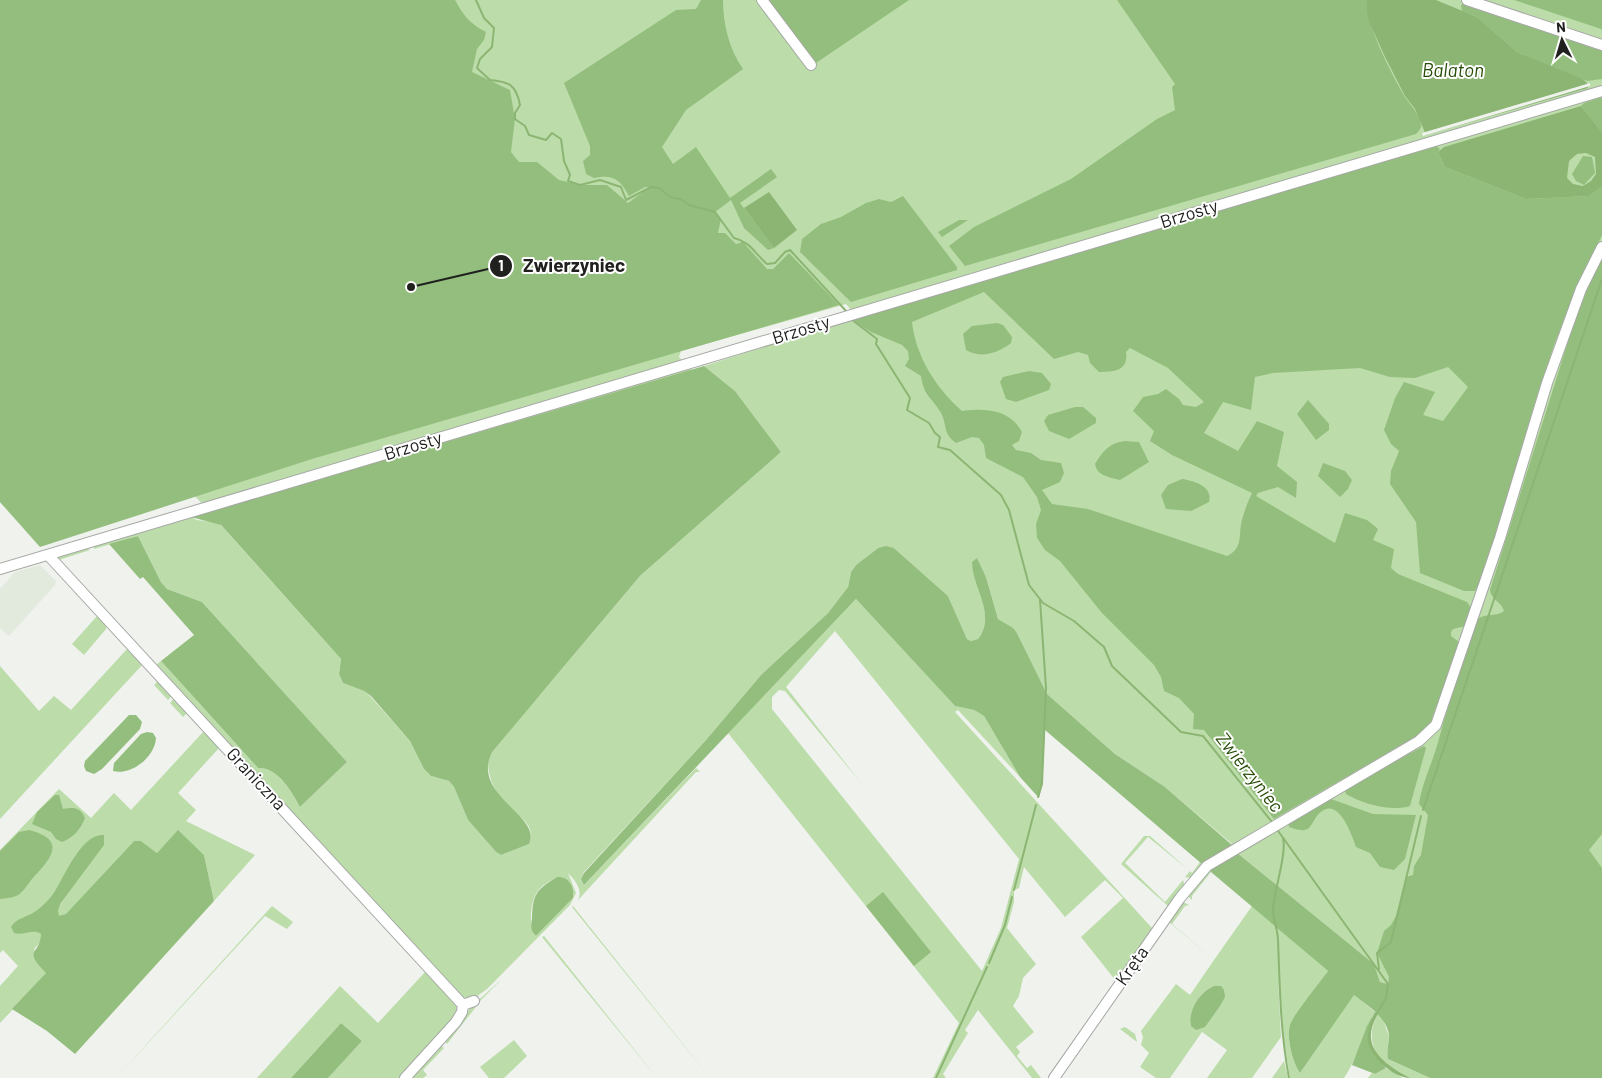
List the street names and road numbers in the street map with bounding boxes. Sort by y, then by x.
street label: Brzosty [1157,194,1220,232]
street label: Brzosty [769,310,832,348]
street label: Brzosty [381,426,444,464]
street label: Graniczna [222,743,291,814]
street label: Kręta [1110,942,1152,989]

